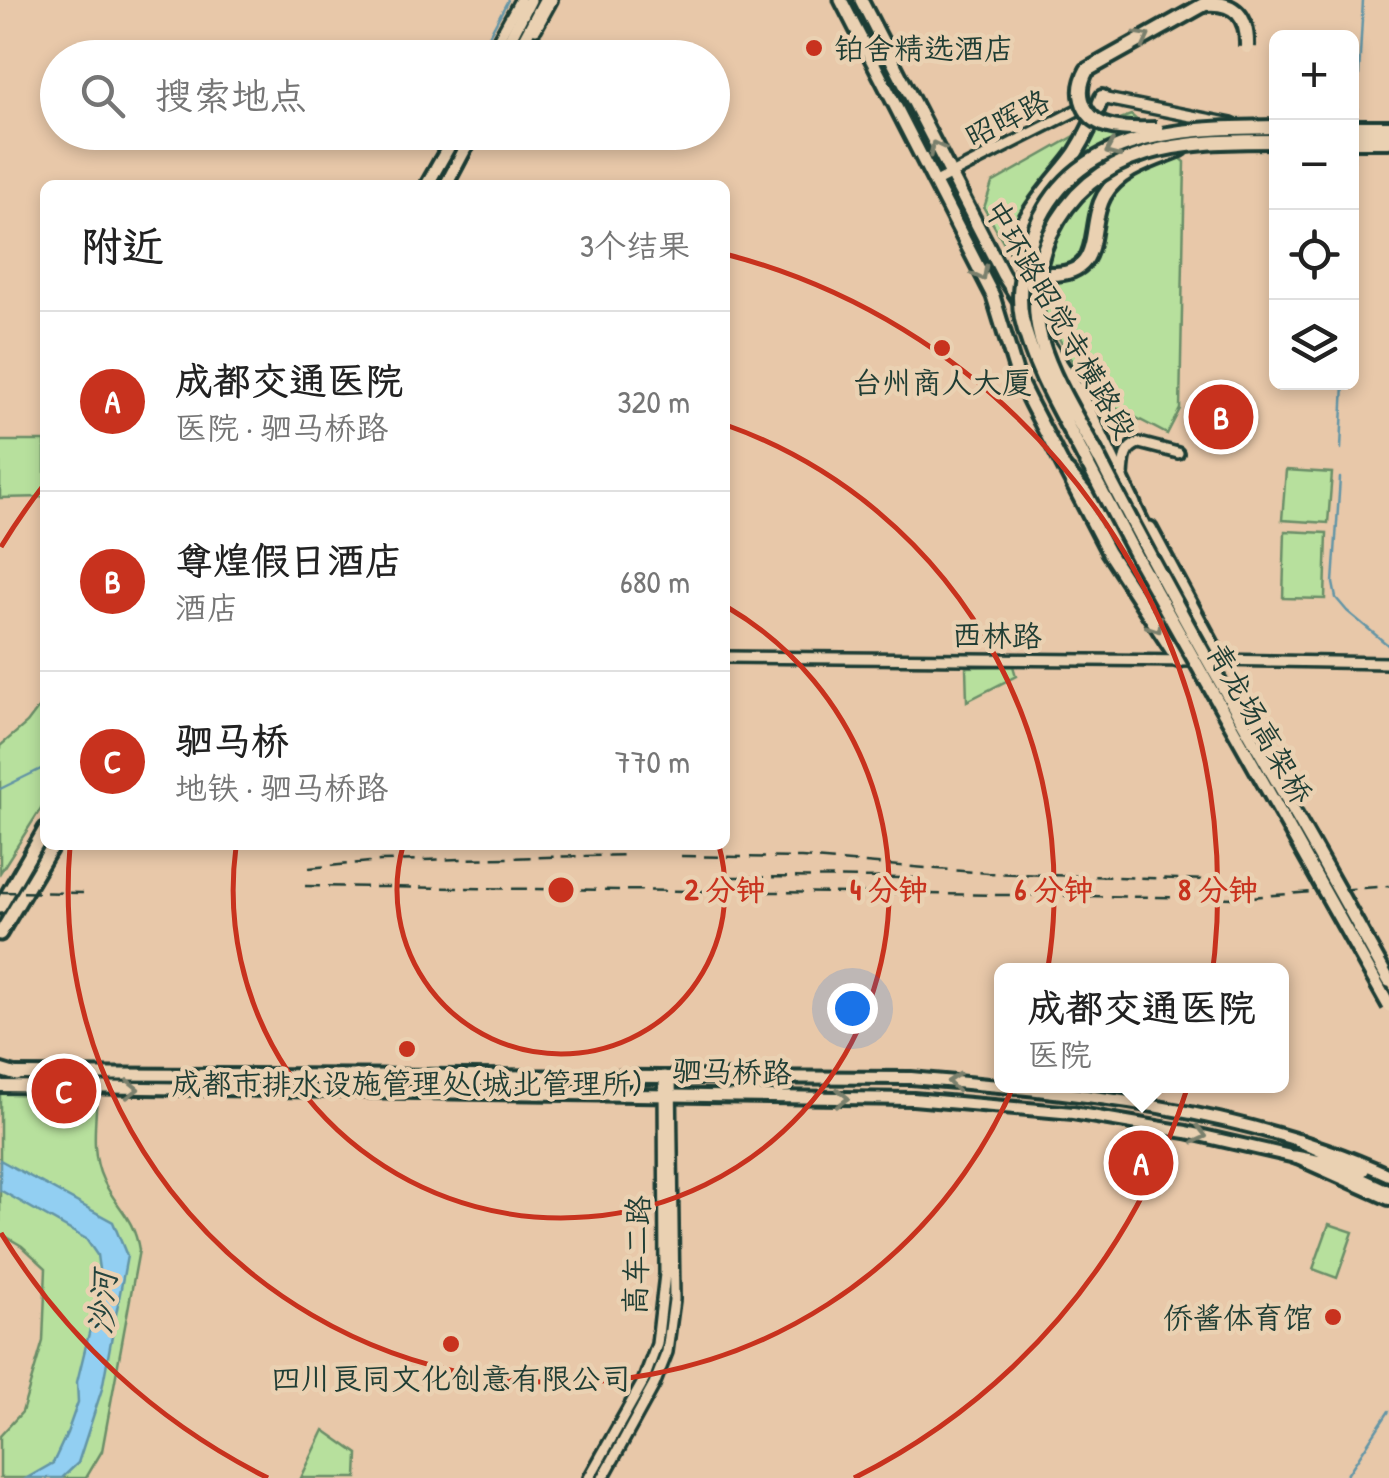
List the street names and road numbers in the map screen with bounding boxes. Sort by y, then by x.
street label: 昭晖路 [958,80,1056,156]
street label: 中环路昭觉寺横路段 [976,192,1146,446]
street label: 西林路 [952,614,1042,656]
street label: 青龙场高架桥 [1198,635,1322,811]
street label: 驷马桥路 [672,1050,792,1092]
street label: 高车二路 [614,1194,658,1316]

